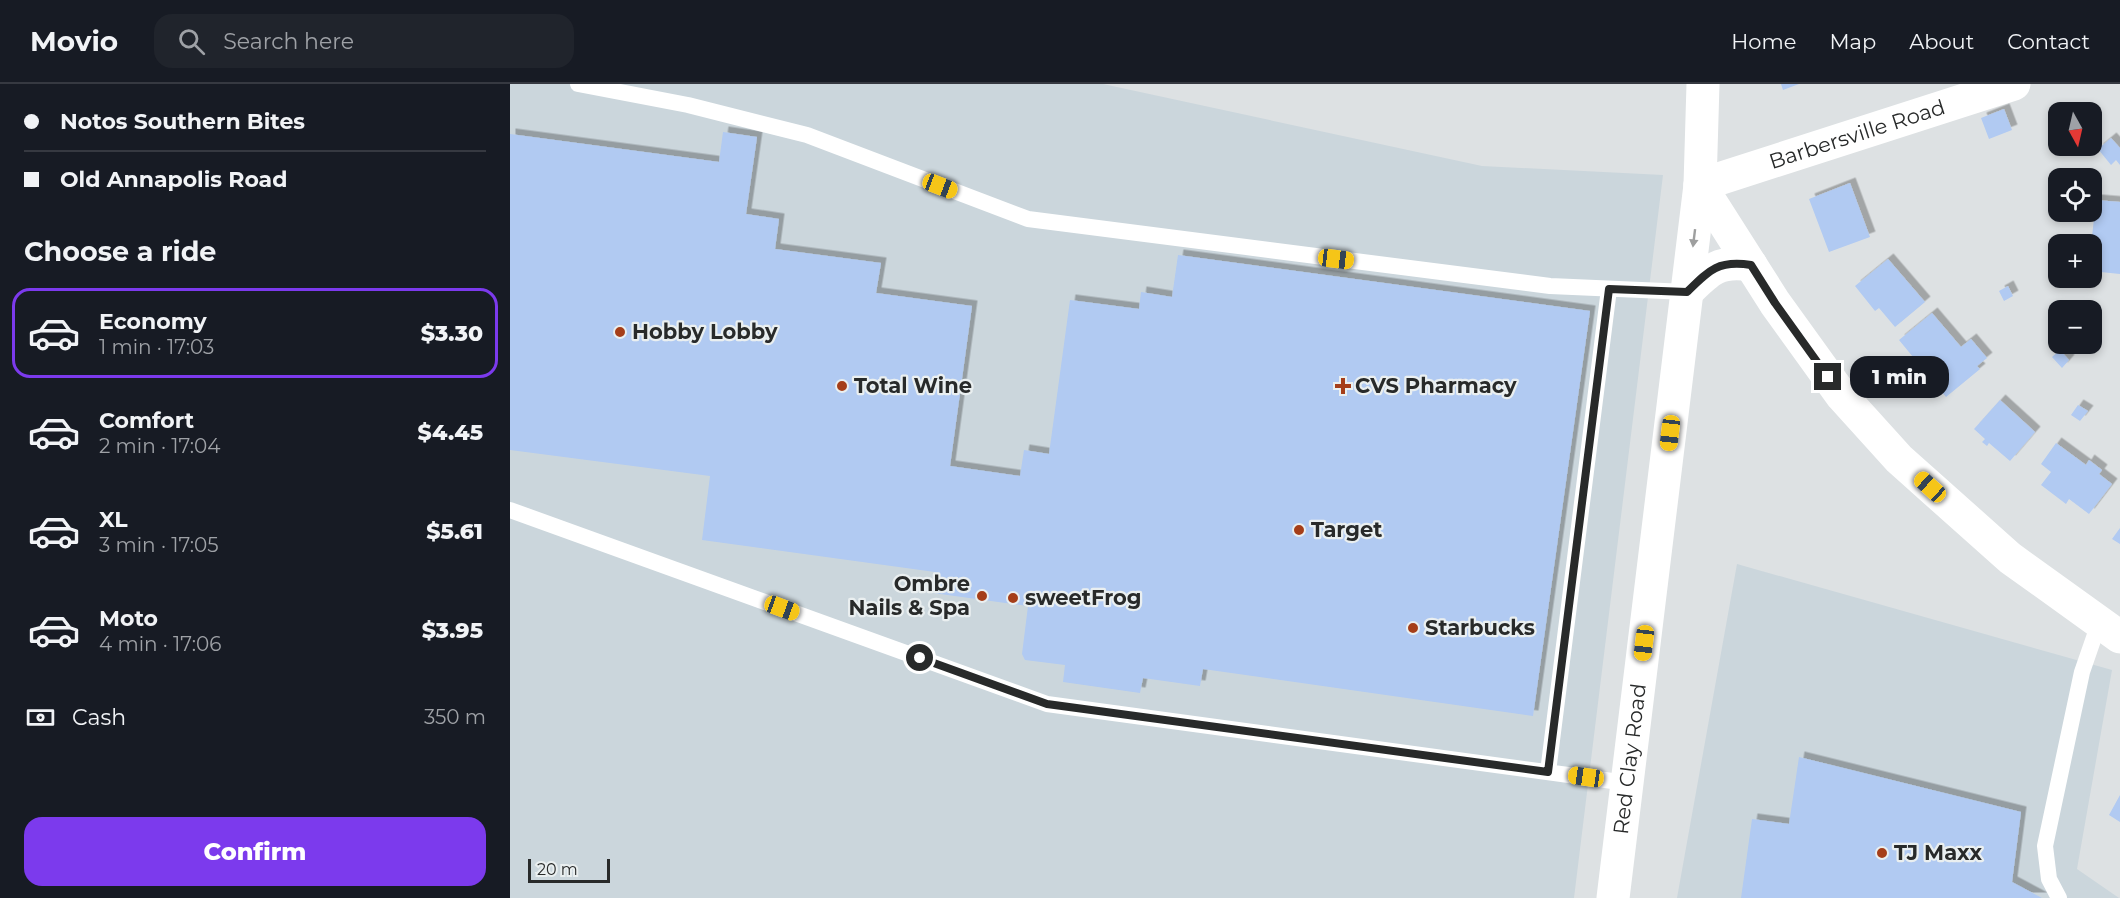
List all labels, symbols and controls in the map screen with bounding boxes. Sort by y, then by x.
search box [154,14,574,68]
text: Movio [30,24,118,58]
icon: search [175,25,208,58]
text: Search here [223,28,354,55]
text: Home [1731,29,1796,54]
text: Map [1829,29,1876,54]
text: About [1909,29,1974,54]
text: Contact [2007,29,2090,54]
street label: Barbersville Road [1766,94,1948,174]
north arrow [2048,102,2102,156]
map controls [2048,102,2102,354]
text: Notos Southern Bites [60,108,305,135]
text: Old Annapolis Road [60,166,287,193]
button: locate [2048,168,2102,222]
car [920,171,960,201]
one-way arrow [1689,229,1698,248]
button: + [2048,234,2102,288]
text: Choose a ride [24,235,216,268]
car [1317,248,1355,270]
button: − [2048,300,2102,354]
icon: car [27,306,81,360]
text: Economy [99,308,207,335]
place label: Hobby Lobby [632,319,778,344]
text: $3.30 [421,320,483,347]
marker: Hobby Lobby [613,325,627,339]
text: 1 min · 17:03 [99,335,214,359]
callout: 1 min [1849,356,1948,398]
route end [1814,363,1841,390]
text: 1 min [1872,365,1927,389]
place label: Total Wine [854,373,972,398]
place label: CVS Pharmacy [1355,373,1517,398]
marker: Total Wine [835,379,849,393]
marker: CVS Pharmacy [1336,379,1350,393]
icon: car [27,405,81,459]
text: Comfort [99,407,194,434]
car [1659,414,1681,452]
text: $4.45 [418,419,483,446]
text: 2 min · 17:04 [99,434,221,458]
car [1911,468,1949,506]
icon: car [27,504,81,558]
text: XL [99,506,128,533]
place label: Target [1311,517,1382,542]
text: $5.61 [426,518,483,545]
marker: Target [1292,523,1306,537]
text: 3 min · 17:05 [99,533,219,557]
place label: Ombre Nails & Spa [848,571,970,620]
place label: sweetFrog [1025,585,1141,610]
marker: Ombre Nails & Spa [975,589,989,603]
marker: sweetFrog [1006,591,1020,605]
car [762,593,802,623]
icon: car [27,603,81,657]
text: Moto [99,605,158,632]
place label: Starbucks [1425,615,1535,640]
text: $3.95 [422,617,483,644]
marker: Starbucks [1406,621,1420,635]
car [1633,624,1655,662]
text: 4 min · 17:06 [99,632,221,656]
route start [906,644,933,671]
street label: Red Clay Road [1608,682,1651,836]
icon: cash [24,701,57,734]
text: Cash [72,704,126,731]
text: 350 m [424,705,486,729]
car [1567,766,1605,788]
button: Confirm [24,817,486,886]
place label: TJ Maxx [1894,840,1983,865]
marker: TJ Maxx [1875,846,1889,860]
scale bar [528,856,610,884]
text: 20 m [537,860,578,879]

